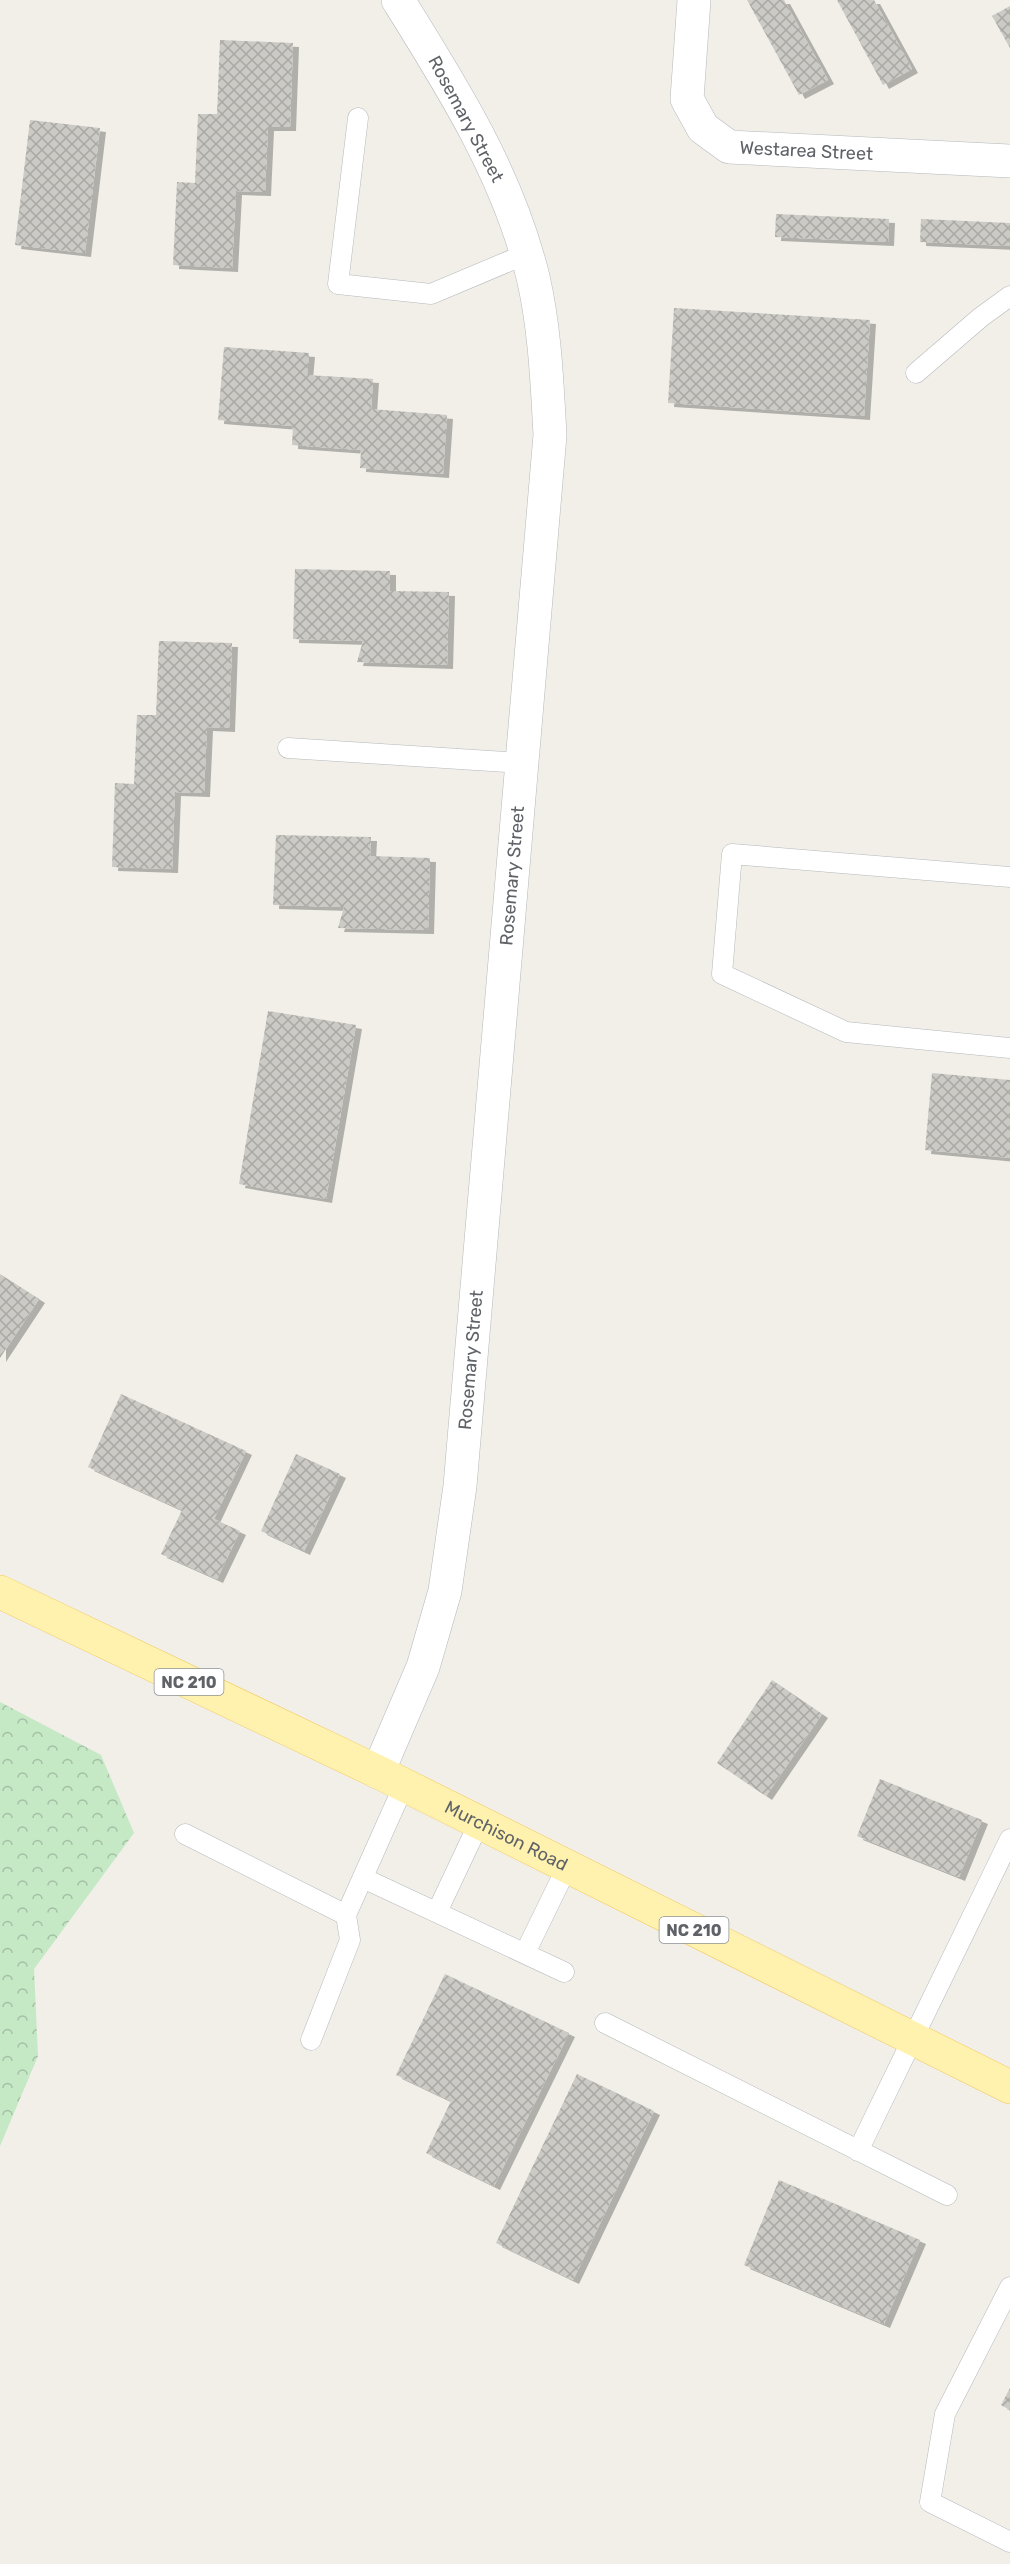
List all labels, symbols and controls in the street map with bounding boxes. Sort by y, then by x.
street label: Rosemary Street [423,52,509,186]
street label: Westarea Street [739,137,874,165]
street label: Rosemary Street [495,805,529,946]
street label: Rosemary Street [454,1289,488,1431]
road number: NC 210 [154,1669,224,1695]
street label: Murchison Road [441,1796,571,1876]
road number: NC 210 [660,1917,728,1943]

